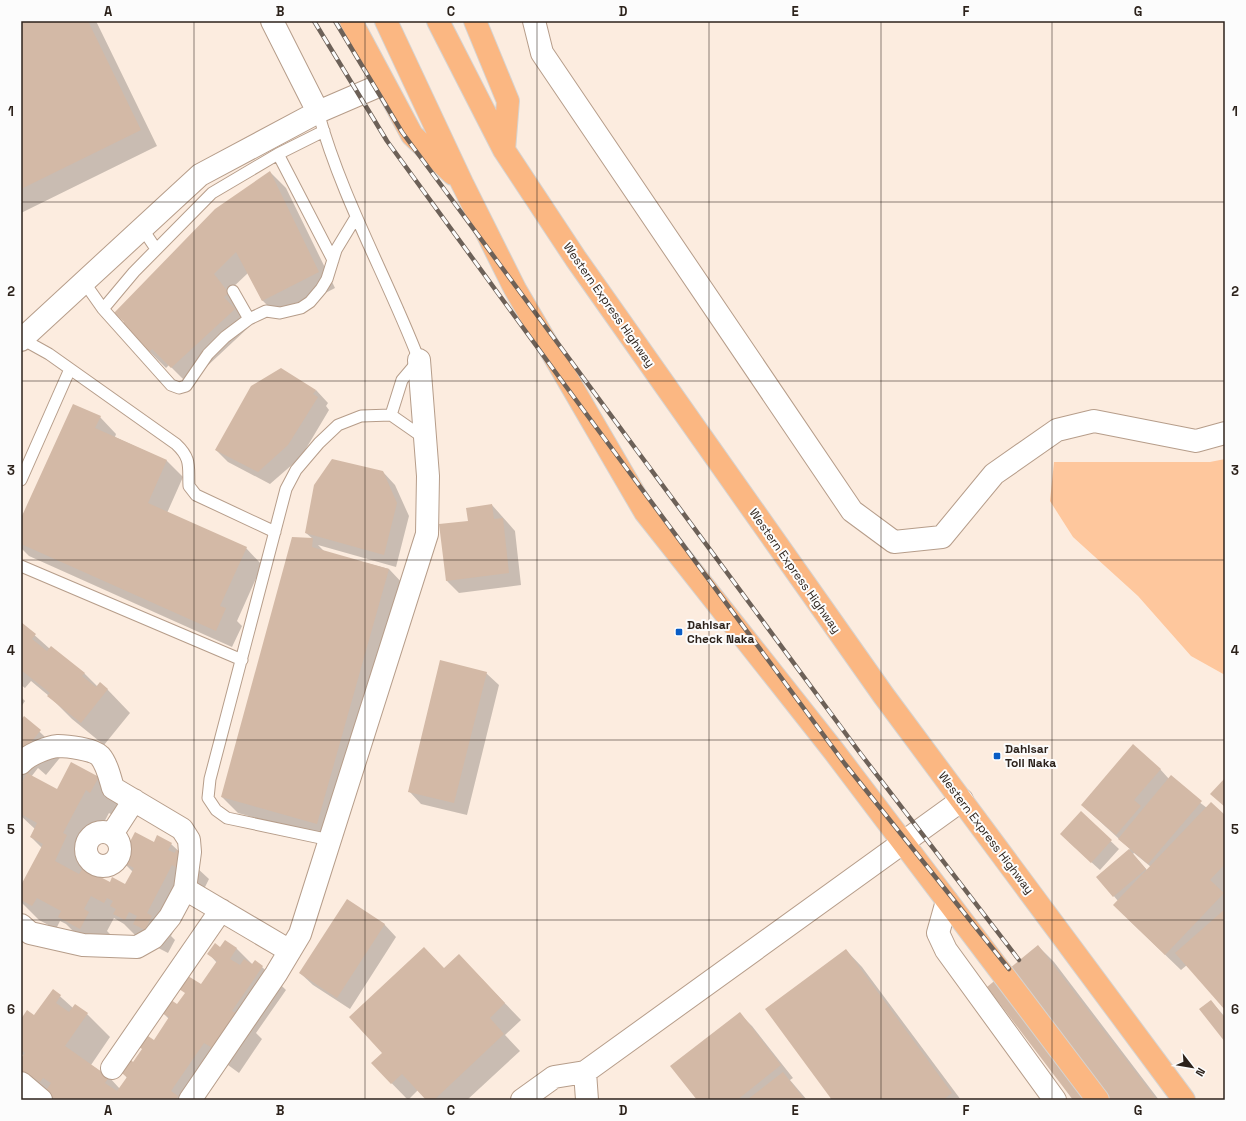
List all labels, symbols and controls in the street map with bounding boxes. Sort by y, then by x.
text: A [104,3,113,20]
text: B [276,3,285,20]
text: C [447,3,455,20]
text: D [619,3,628,20]
text: E [791,3,799,20]
text: F [963,3,970,20]
text: G [1134,3,1142,20]
text: 1 [8,103,14,120]
text: 1 [1232,103,1238,120]
street label: Western Express Highway [560,239,658,371]
text: 2 [7,283,15,300]
text: 2 [1231,283,1239,300]
text: 3 [7,462,15,479]
text: 3 [1231,462,1239,479]
street label: Western Express Highway [746,505,844,637]
place label: Dahisar Check Naka [687,617,755,647]
marker: Dahisar Check Naka [674,627,684,637]
text: 4 [7,642,15,659]
text: 4 [1231,642,1239,659]
place label: Dahisar Toll Naka [1005,741,1056,771]
marker: Dahisar Toll Naka [992,751,1002,761]
street label: Western Express Highway [935,769,1037,897]
text: 5 [7,821,15,838]
text: 5 [1231,821,1239,838]
text: 6 [7,1001,15,1018]
text: 6 [1231,1001,1239,1018]
north arrow [1172,1047,1212,1087]
text: N [1193,1065,1208,1079]
text: A [104,1102,113,1119]
text: B [276,1102,285,1119]
text: C [447,1102,455,1119]
text: D [619,1102,628,1119]
text: E [791,1102,799,1119]
text: F [963,1102,970,1119]
text: G [1134,1102,1142,1119]

